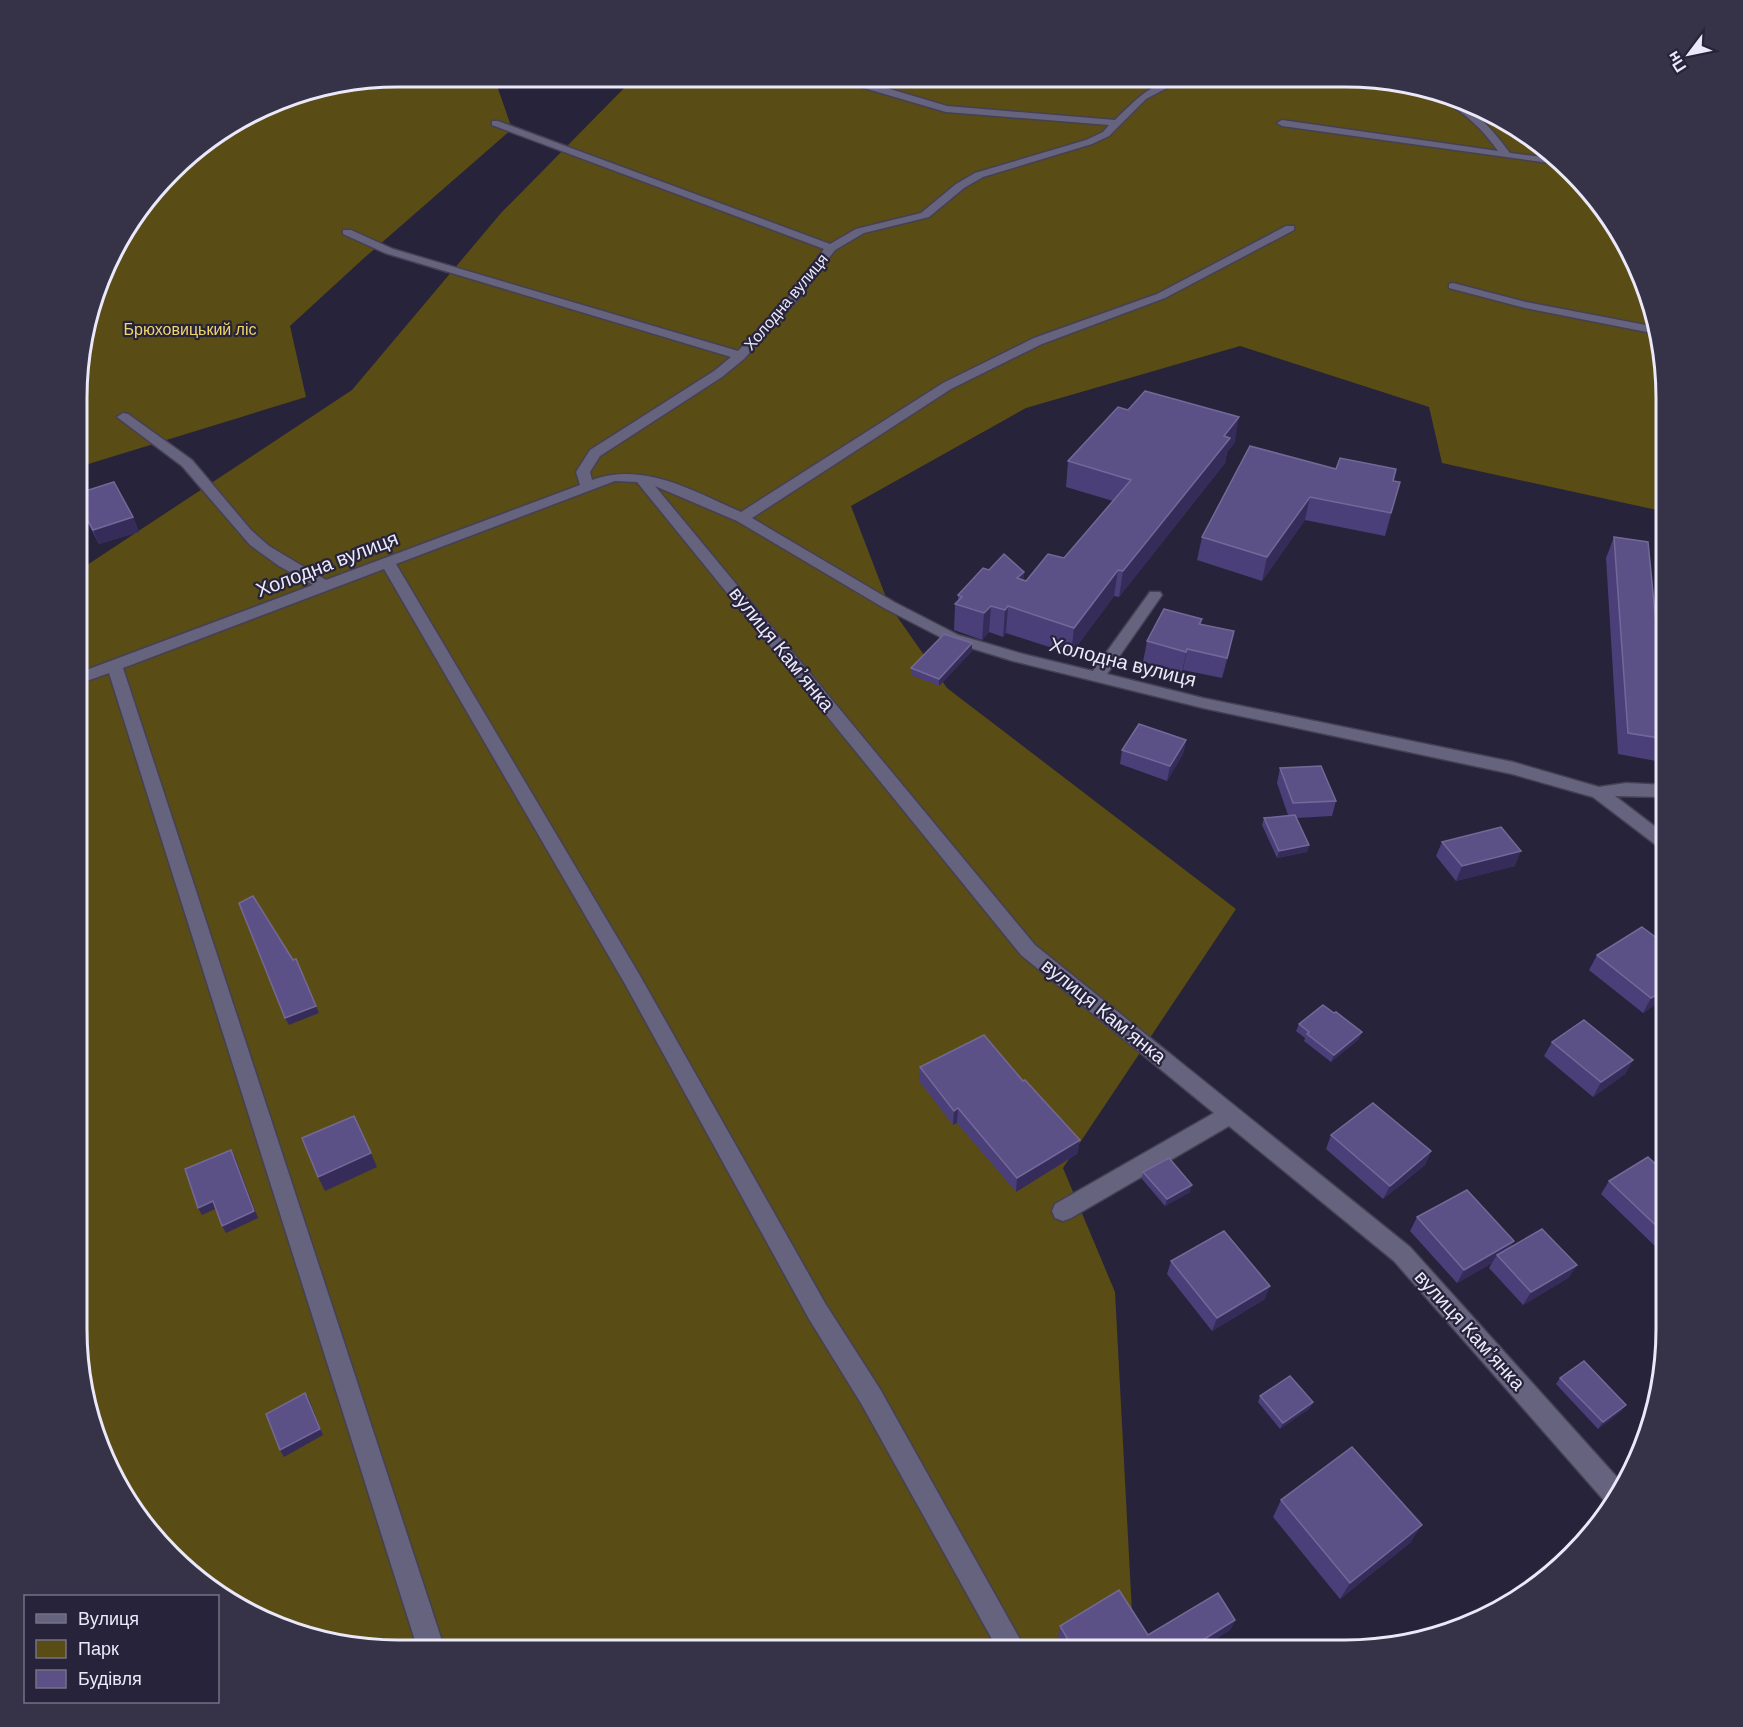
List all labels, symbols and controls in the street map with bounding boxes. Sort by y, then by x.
north arrow [1659,24,1719,84]
text: Пн [1662,47,1691,76]
street label: Холодна вулиця [739,249,833,355]
park label: Брюховицький ліс [124,319,256,340]
street label: Холодна вулиця [252,525,402,603]
street label: вулиця Камʼянка [724,581,841,717]
street label: Холодна вулиця [1047,631,1199,693]
street label: вулиця Камʼянка [1036,953,1172,1070]
street label: вулиця Камʼянка [1409,1264,1532,1396]
legend [24,1595,219,1703]
text: Вулиця [78,1607,139,1631]
text: Парк [78,1637,119,1661]
text: Будівля [78,1667,142,1691]

